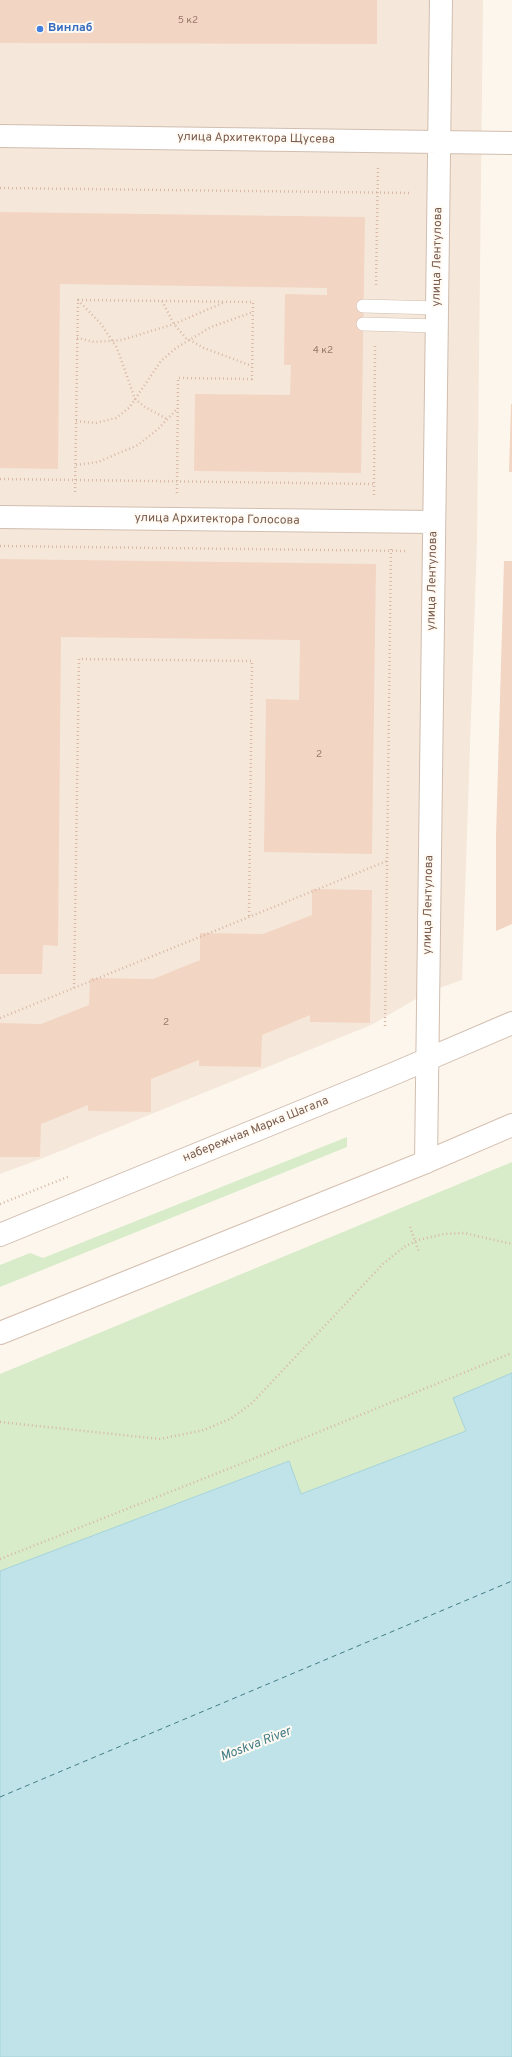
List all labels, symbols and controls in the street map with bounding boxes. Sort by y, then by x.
house number: 5 к2 [178,15,198,27]
place label: Винлаб [48,22,93,36]
marker: Винлаб [35,24,45,34]
street label: улица Архитектора Щусева [177,130,335,148]
street label: улица Лентулова [430,207,446,307]
house number: 4 к2 [313,345,333,357]
street label: улица Архитектора Голосова [134,511,300,529]
street label: улица Лентулова [425,531,441,631]
house number: 2 [316,749,322,761]
street label: улица Лентулова [421,855,437,955]
house number: 2 [163,1017,169,1029]
street label: набережная Марка Шагала [181,1094,331,1166]
water label: Moskva River [218,1724,294,1766]

